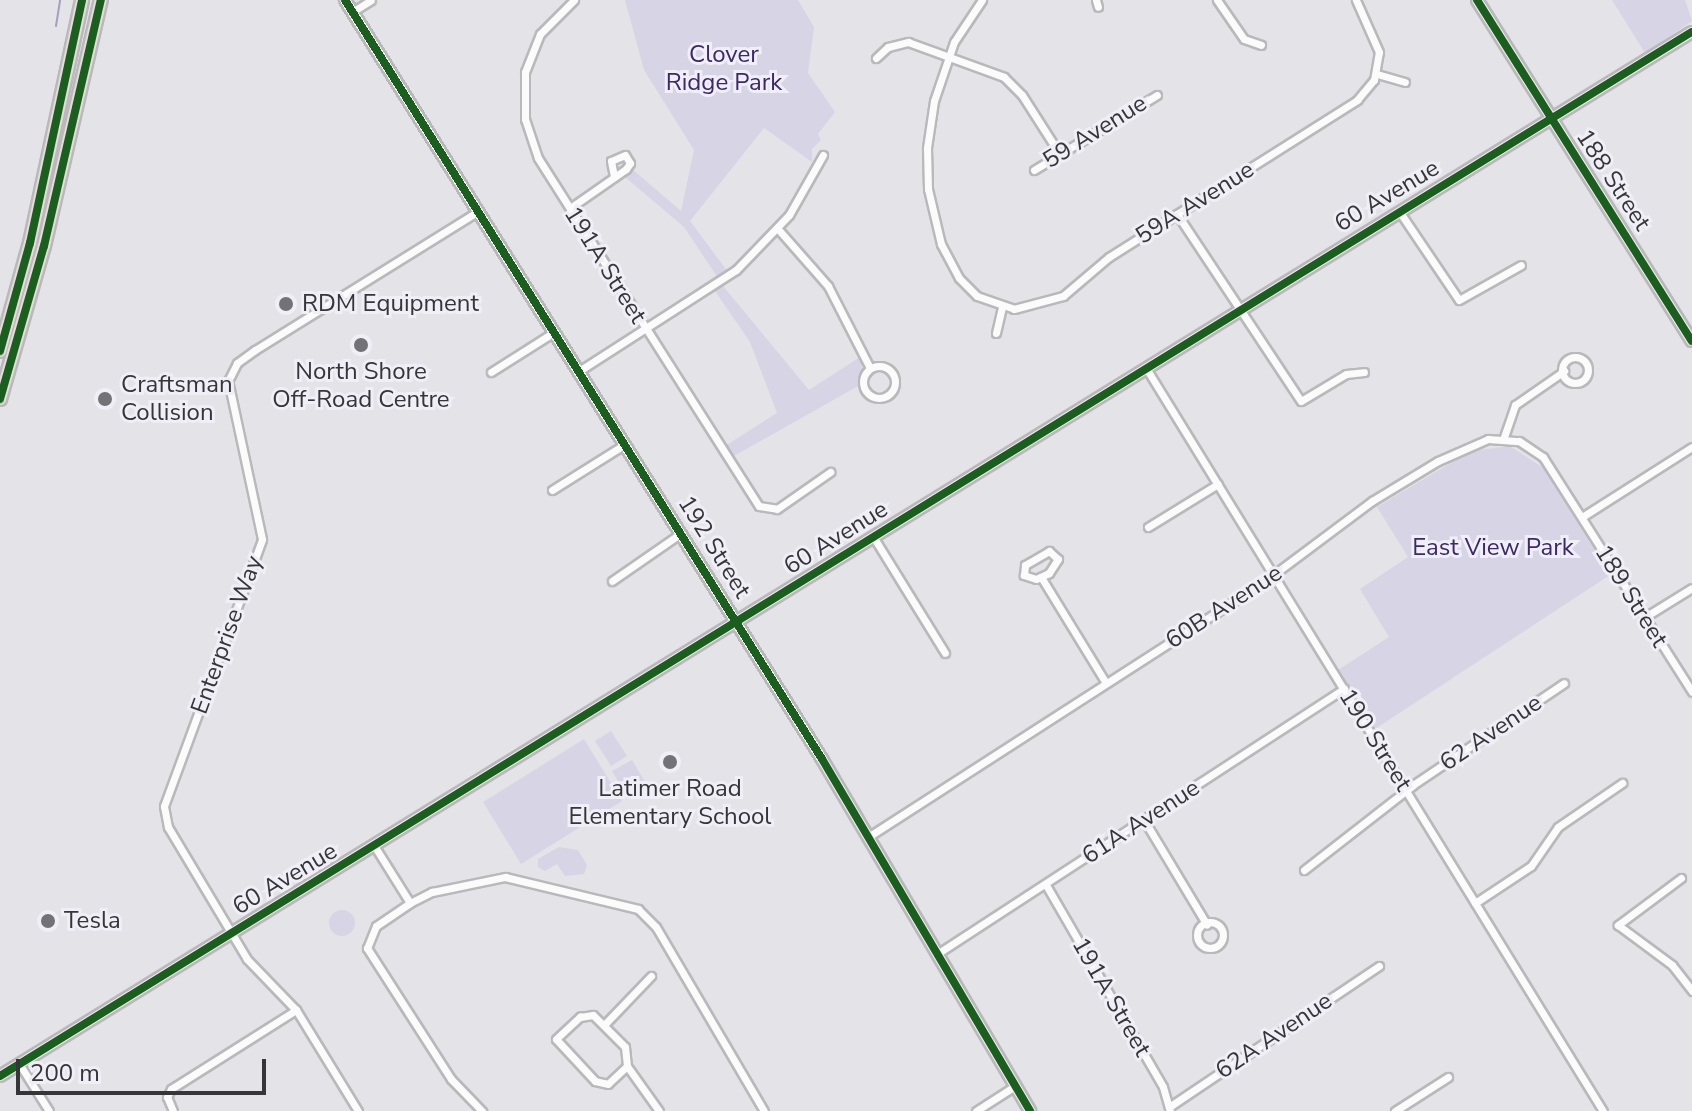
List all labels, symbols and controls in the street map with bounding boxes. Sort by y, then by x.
park label: Clover Ridge Park [666,41,782,97]
street label: 59 Avenue [1038,89,1152,175]
street label: 188 Street [1570,124,1656,236]
street label: 60 Avenue [1330,154,1444,238]
street label: 59A Avenue [1130,155,1260,251]
street label: 191A Street [558,201,652,329]
place label: RDM Equipment [302,290,479,318]
marker: RDM Equipment [277,295,295,313]
marker: North Shore Off-Road Centre [352,336,370,354]
place label: North Shore Off-Road Centre [272,358,450,414]
place label: Craftsman Collision [121,371,233,427]
marker: Craftsman Collision [96,390,114,408]
street label: 192 Street [671,491,757,603]
street label: 60 Avenue [779,495,893,581]
park label: East View Park [1412,534,1574,562]
street label: 189 Street [1588,540,1674,652]
street label: Enterprise Way [185,552,269,718]
street label: 60B Avenue [1160,559,1288,655]
street label: 190 Street [1332,684,1418,796]
street label: 62 Avenue [1435,688,1547,778]
marker: Latimer Road Elementary School [661,753,679,771]
street label: 61A Avenue [1077,773,1205,871]
place label: Latimer Road Elementary School [569,775,771,831]
street label: 60 Avenue [228,837,342,921]
place label: Tesla [64,907,121,935]
marker: Tesla [39,912,57,930]
street label: 191A Street [1065,932,1157,1062]
street label: 62A Avenue [1210,987,1338,1085]
scale bar [20,1043,270,1093]
text: 200 m [30,1057,100,1089]

